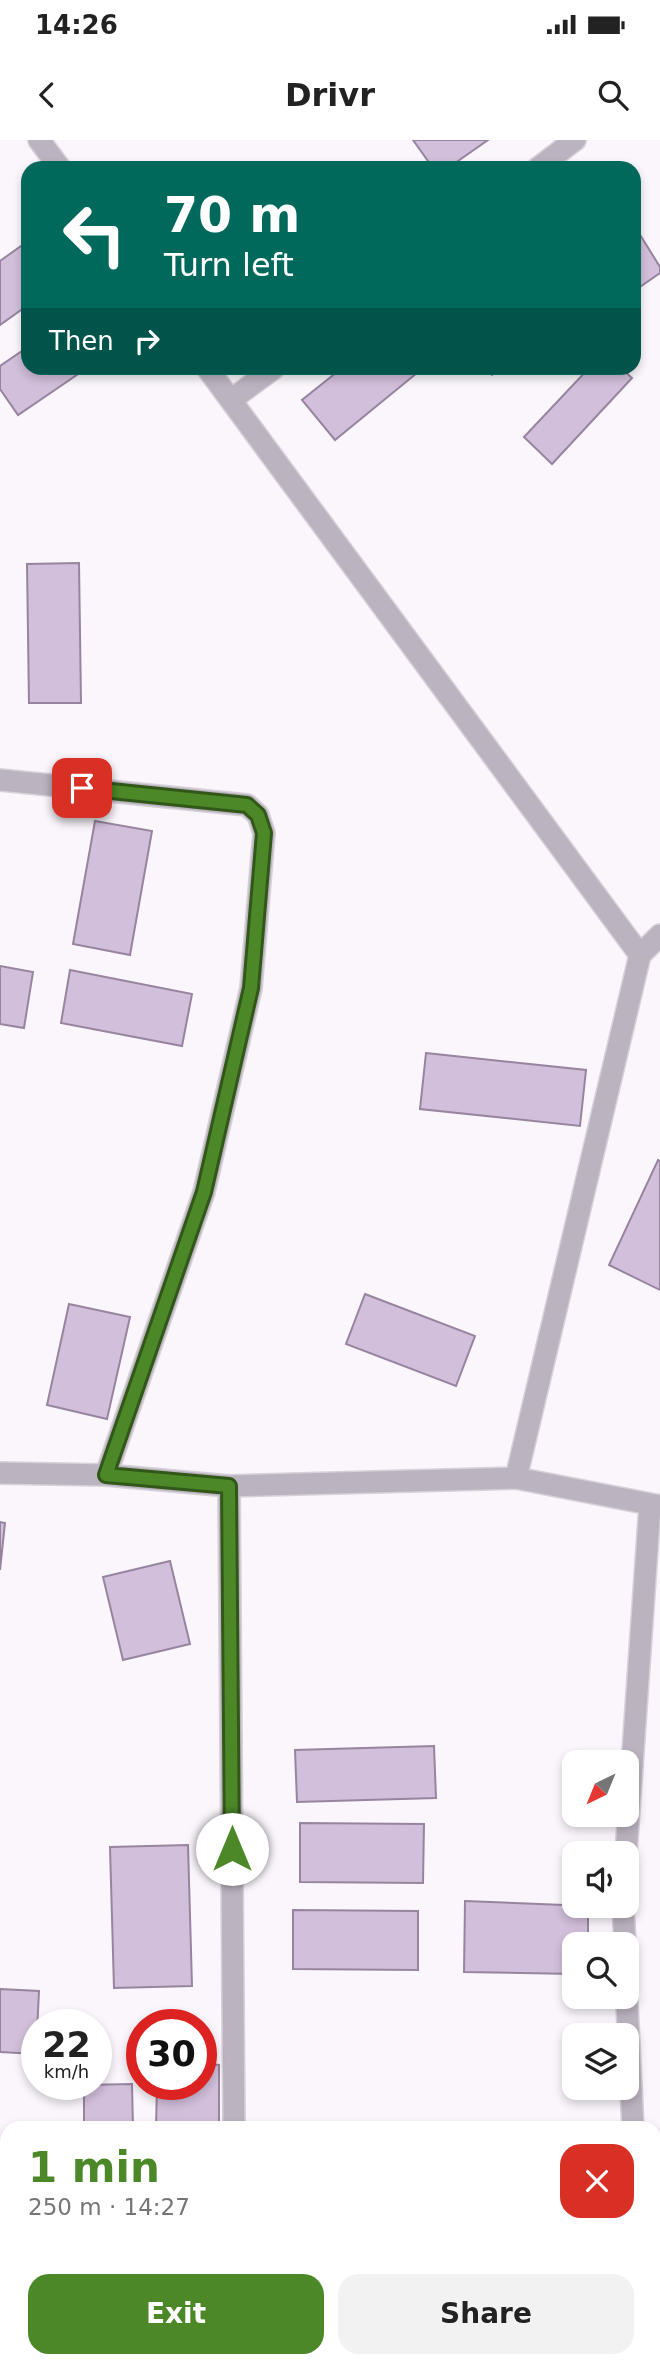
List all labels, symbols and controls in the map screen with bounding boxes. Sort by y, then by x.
text: 14:26 [35,10,118,40]
icon: back [28,76,66,114]
text: Drivr [285,76,375,114]
icon: search [594,76,632,114]
text: 70 m [164,187,300,244]
icon: left [49,189,140,280]
text: Turn left [164,246,294,284]
icon: right [128,322,166,360]
text: Then [49,326,114,356]
pin [52,758,112,818]
icon: arrive [63,769,101,807]
north arrow [562,1750,639,1827]
map controls [562,1750,639,2100]
position arrow [195,1812,269,1886]
button: sound [562,1841,639,1918]
button: search [562,1932,639,2009]
speed limit sign: 30 [126,2009,217,2100]
button: layers [562,2023,639,2100]
text: 22 [42,2025,91,2065]
text: km/h [44,2061,89,2082]
text: 1 min [28,2143,160,2192]
button: close [560,2144,634,2218]
text: 250 m · 14:27 [28,2194,190,2220]
button: Exit [28,2274,324,2354]
button: Share [338,2274,634,2354]

